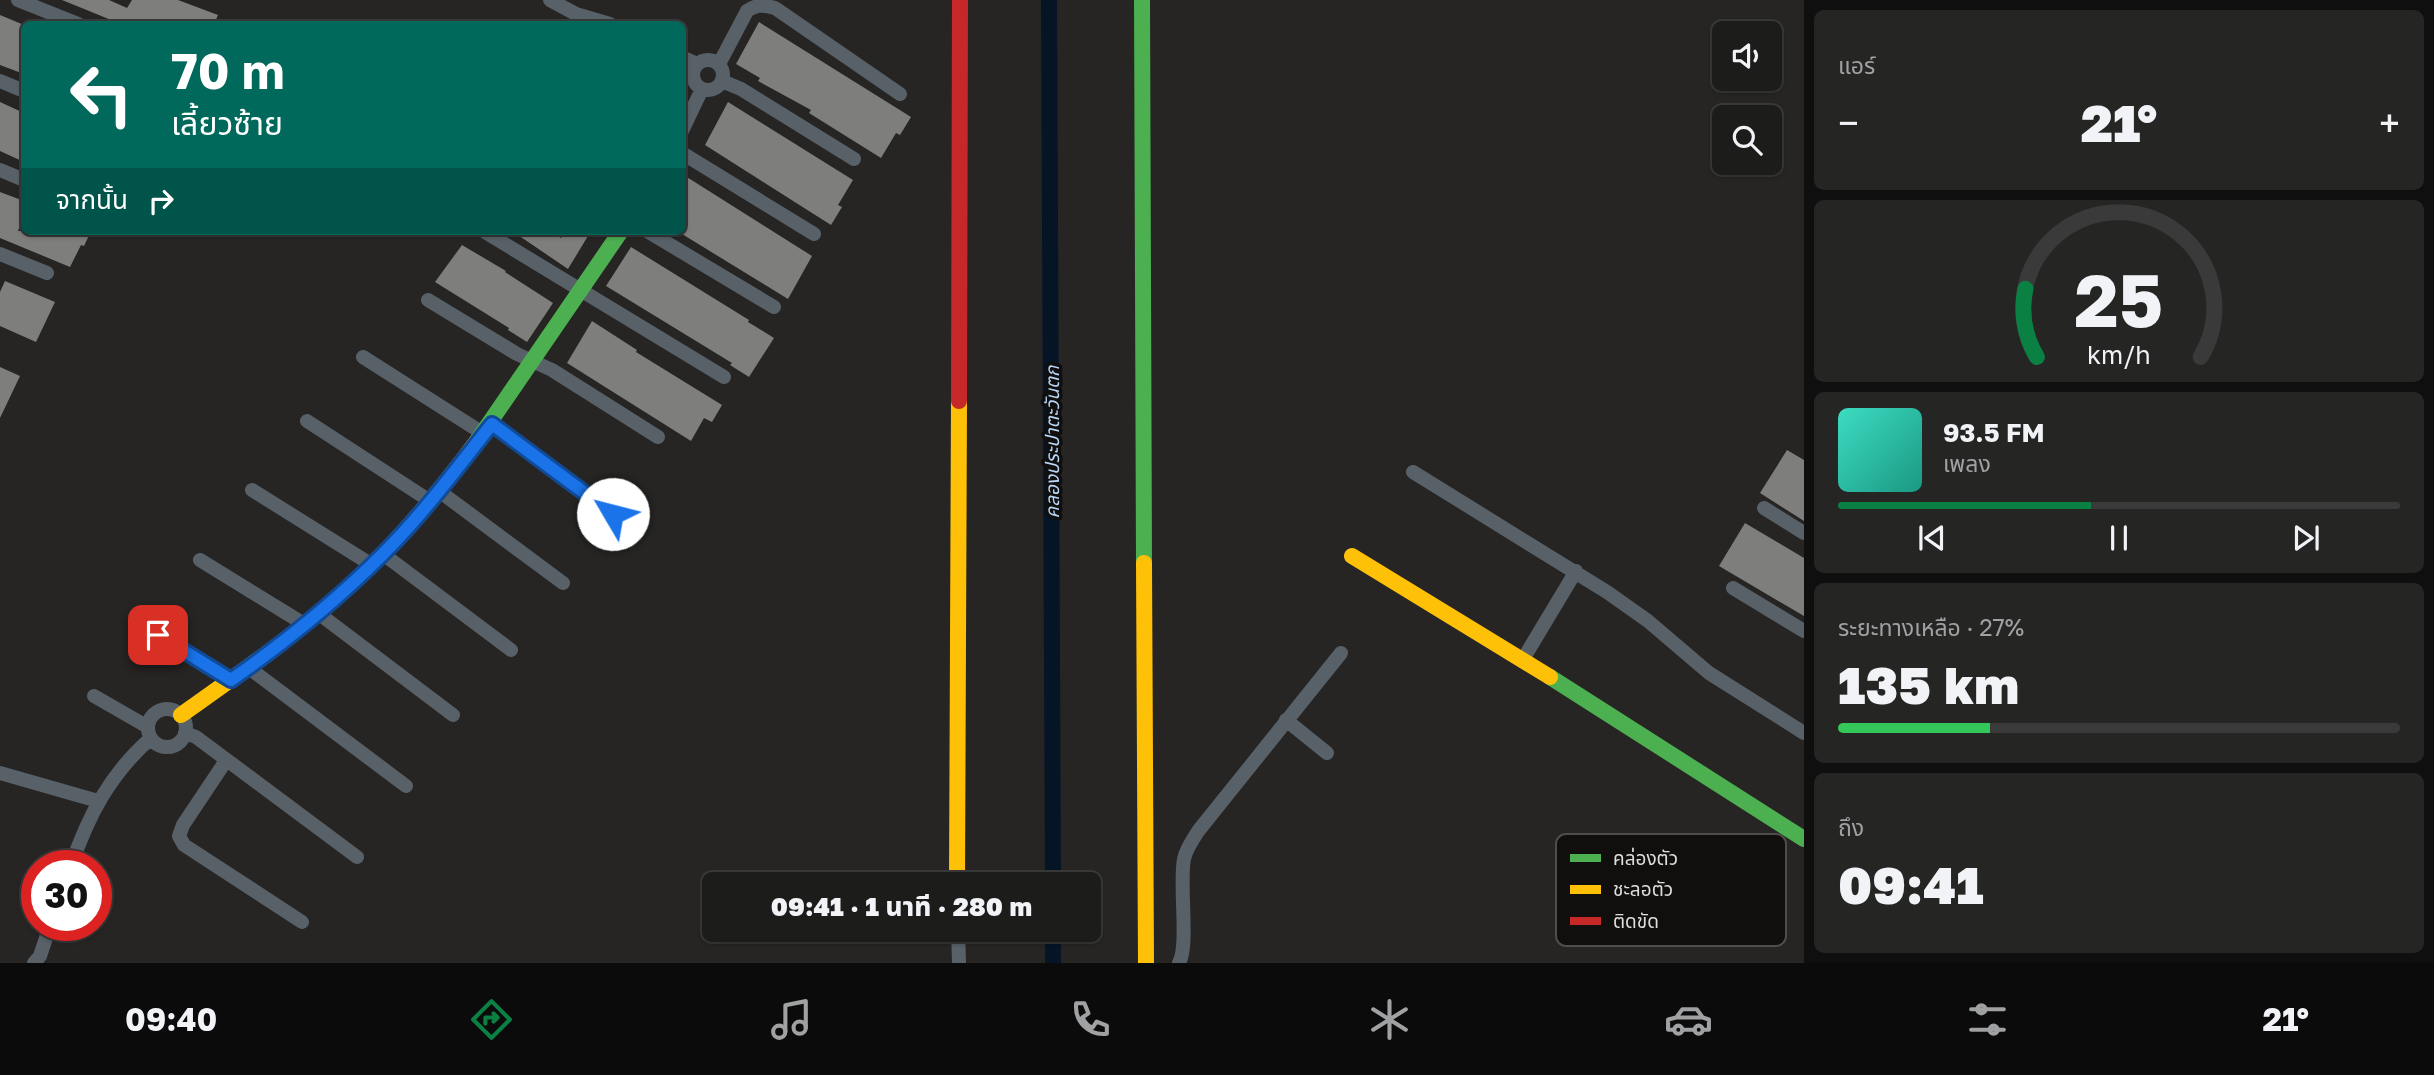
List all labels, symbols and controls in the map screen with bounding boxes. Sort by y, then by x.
map controls [1712,21,1782,175]
button: sound [1712,21,1782,91]
text: 70 m [171,41,285,100]
icon: left [56,49,147,140]
text: แอร์ [1838,51,1875,79]
text: 21° [2081,91,2157,153]
text: − [1838,100,1859,145]
text: + [2379,100,2400,145]
text: เลี้ยวซ้าย [171,104,283,142]
button: search [1712,105,1782,175]
icon: right [142,182,180,220]
text: จากนั้น [56,184,128,215]
text: 25 [2075,257,2163,344]
text: km/h [2087,339,2151,370]
water label: คลองประปาตะวันตก [1040,365,1063,519]
text: 93.5 FM [1943,417,2045,448]
text: เพลง [1943,449,1991,477]
position arrow [576,477,650,551]
icon: previous [1913,519,1951,557]
icon: pause [2100,519,2138,557]
icon: next [2287,519,2325,557]
pin [128,605,188,665]
text: ระยะทางเหลือ · 27% [1838,613,2024,641]
icon: arrive [139,616,177,654]
text: 135 km [1838,653,2019,715]
text: ถึง [1838,813,1864,841]
legend [1556,834,1786,946]
text: คล่องตัว [1613,846,1678,869]
speed limit sign: 30 [21,850,112,941]
text: 09:41 [1838,853,1984,915]
text: ชะลอตัว [1613,877,1673,900]
text: 09:41 · 1 นาที · 280 m [771,891,1032,922]
text: ติดขัด [1613,909,1659,932]
icon: directions [467,995,516,1044]
icon: music [767,995,816,1044]
icon: phone [1066,995,1115,1044]
icon: climate [1365,995,1414,1044]
icon: car [1664,995,1713,1044]
icon: filters [1963,995,2012,1044]
text: 09:40 [125,1000,217,1038]
text: 21° [2263,1000,2309,1038]

